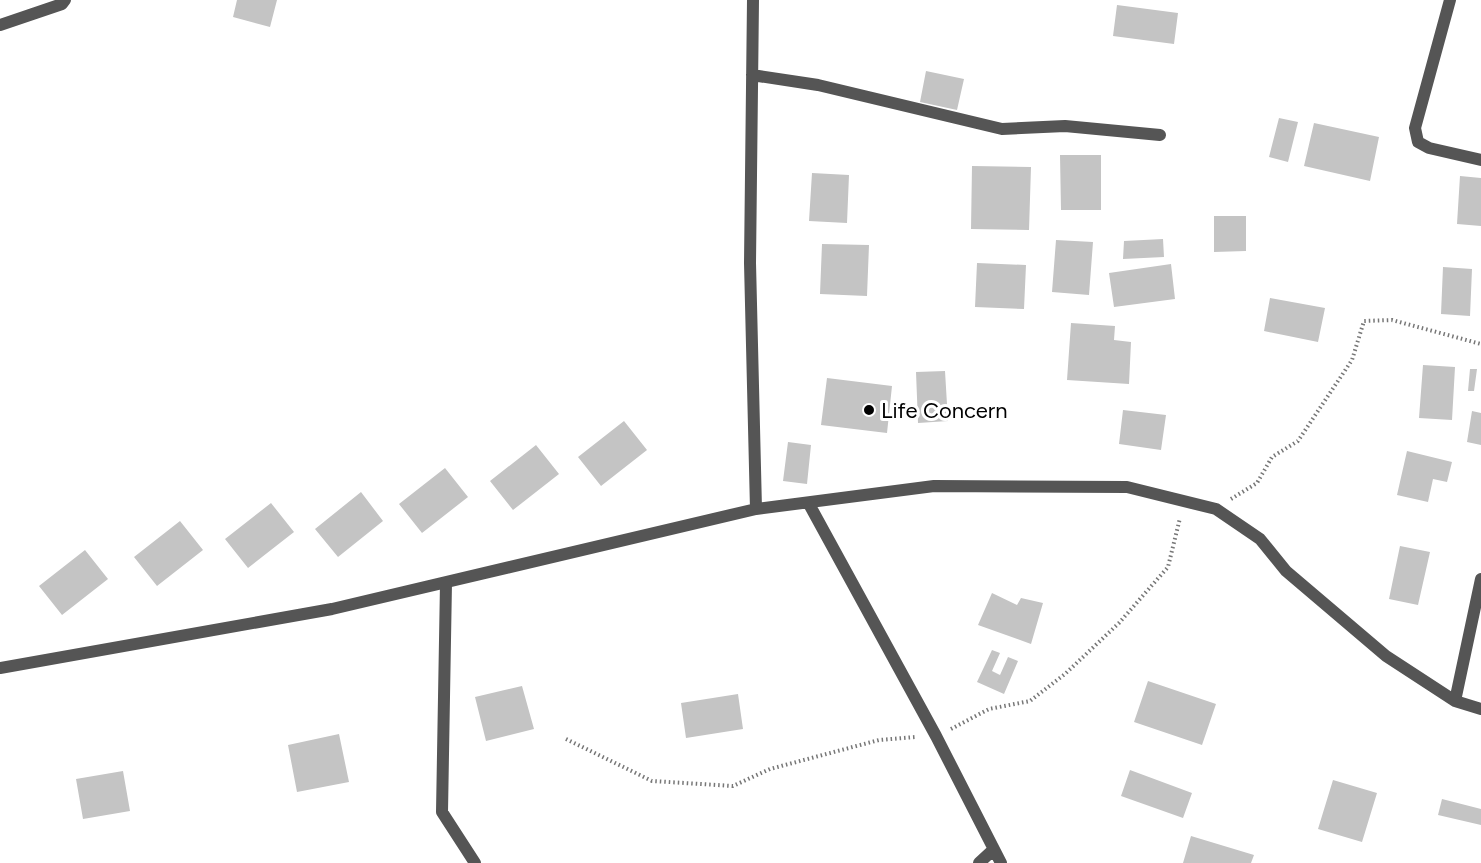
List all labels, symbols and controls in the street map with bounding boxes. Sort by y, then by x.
place label: Life Concern [881,397,1008,424]
marker: Life Concern [862,403,876,417]

